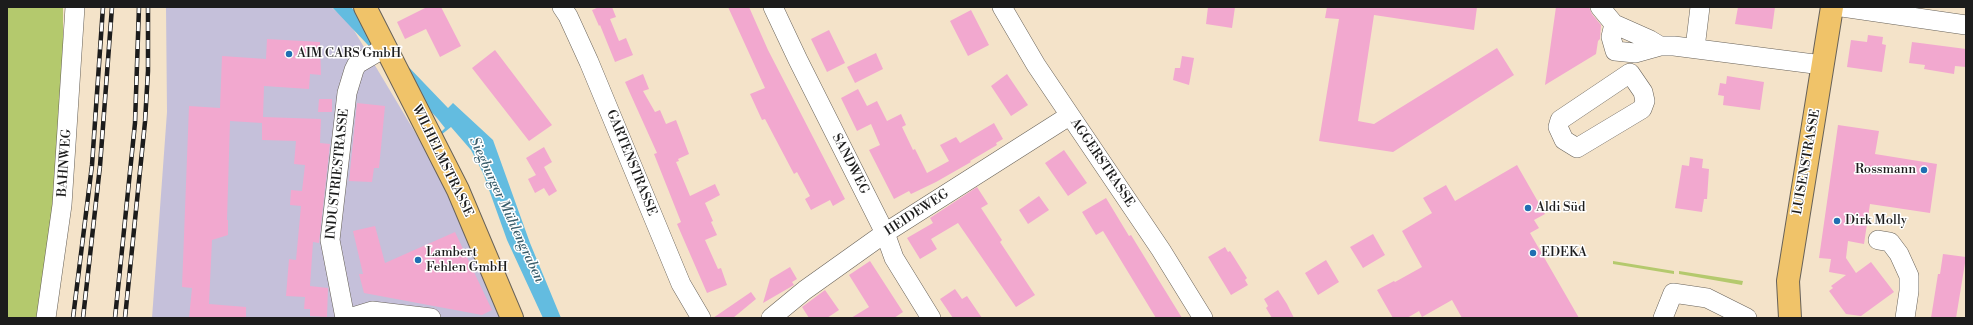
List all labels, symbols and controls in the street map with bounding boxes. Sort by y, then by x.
place label: AIM CARS GmbH [297,46,401,62]
marker: AIM CARS GmbH [284,49,294,59]
street label: WILHELMSTRASSE [408,102,476,220]
street label: INDUSTRIESTRASSE [323,108,353,240]
street label: GARTENSTRASSE [603,108,659,218]
street label: LUISENSTRASSE [1790,108,1824,216]
street label: AGGERSTRASSE [1067,116,1137,210]
street label: BAHNWEG [55,128,75,198]
street label: SANDWEG [828,131,872,197]
water label: Siegburger Mühlengraben [465,135,547,285]
place label: Rossmann [1855,162,1916,178]
marker: Rossmann [1919,165,1929,175]
street label: HEIDEWEG [882,186,952,240]
place label: Aldi Süd [1536,200,1585,216]
marker: Aldi Süd [1523,203,1533,213]
place label: Dirk Molly [1845,213,1907,229]
marker: Dirk Molly [1832,216,1842,226]
place label: Lambert Fehlen GmbH [426,245,508,276]
place label: EDEKA [1541,245,1587,261]
marker: EDEKA [1528,248,1538,258]
marker: Lambert Fehlen GmbH [413,255,423,265]

